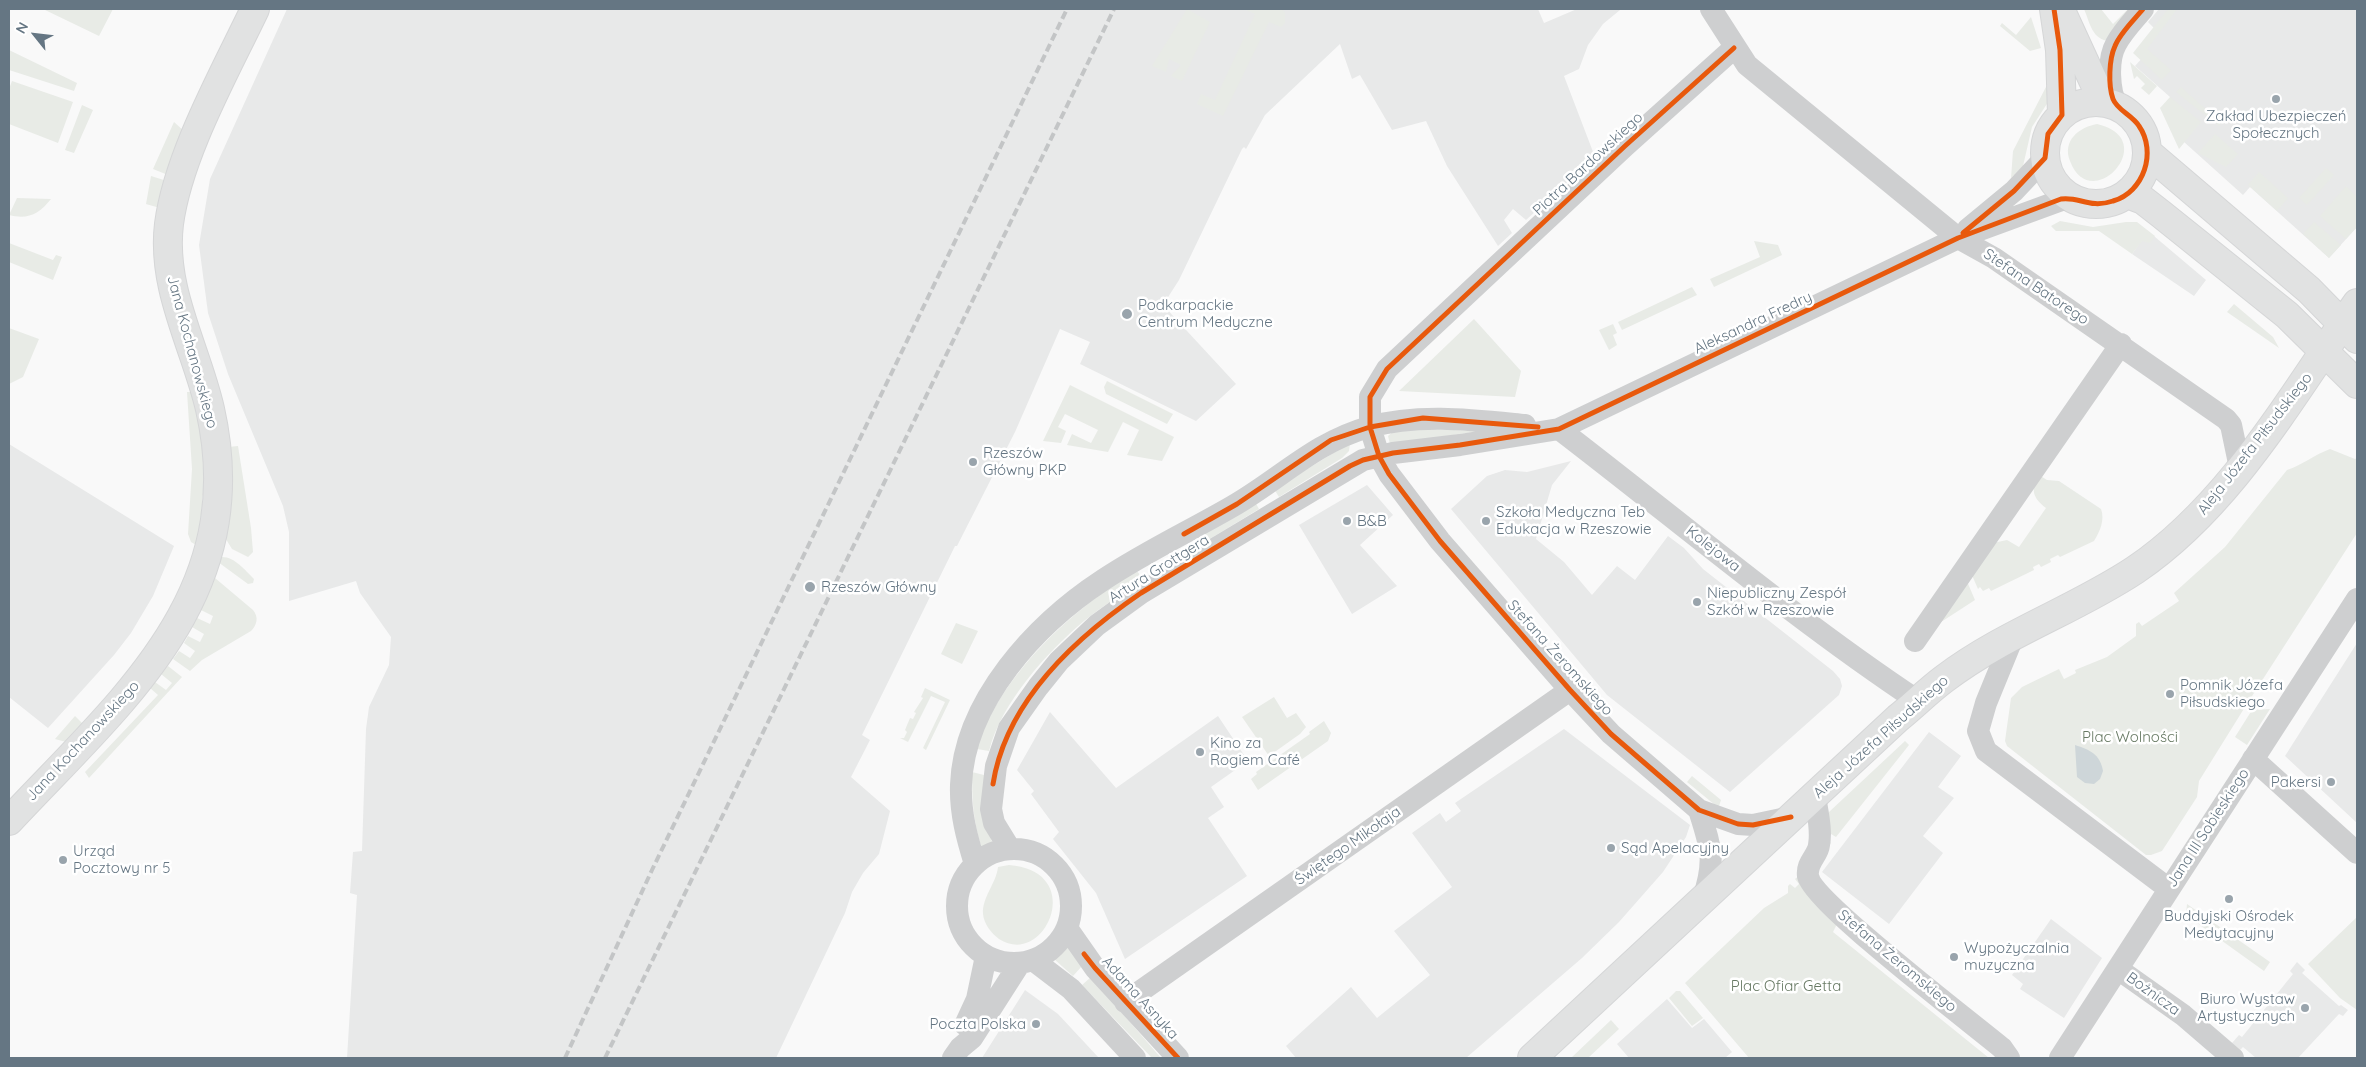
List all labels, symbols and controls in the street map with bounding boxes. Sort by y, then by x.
north arrow [10,10,60,60]
text: N [12,19,32,37]
marker: Zakład Ubezpieczeń Społecznych [2270,93,2282,105]
place label: Zakład Ubezpieczeń Społecznych [2206,107,2346,142]
street label: Piotra Bardowskiego [1529,108,1647,220]
street label: Stefana Batorego [1980,245,2092,329]
street label: Jana Kochanowskiego [163,274,221,430]
street label: Aleksandra Fredry [1691,288,1815,358]
place label: Podkarpackie Centrum Medyczne [1138,296,1273,331]
marker: Podkarpackie Centrum Medyczne [1120,307,1134,321]
street label: Aleja Józefa Piłsudskiego [2194,369,2316,519]
place label: Rzeszów Główny PKP [983,444,1066,479]
marker: Rzeszów Główny PKP [967,456,979,468]
place label: Szkoła Medyczna Teb Edukacja w Rzeszowie [1496,503,1651,538]
place label: B&B [1357,512,1387,530]
marker: B&B [1341,515,1353,527]
marker: Szkoła Medyczna Teb Edukacja w Rzeszowie [1480,515,1492,527]
street label: Kolejowa [1682,522,1744,576]
street label: Artura Grottgera [1105,531,1213,607]
place label: Rzeszów Główny [821,578,937,596]
marker: Rzeszów Główny [803,580,817,594]
place label: Niepubliczny Zespół Szkół w Rzeszowie [1707,584,1846,619]
street label: Stefana Żeromskiego [1503,596,1617,720]
marker: Niepubliczny Zespół Szkół w Rzeszowie [1691,596,1703,608]
street label: Aleja Józefa Piłsudskiego [1810,672,1952,802]
place label: Pomnik Józefa Piłsudskiego [2180,676,2283,711]
street label: Jana Kochanowskiego [23,677,143,805]
marker: Pomnik Józefa Piłsudskiego [2164,688,2176,700]
park label: Plac Wolności [2082,728,2178,746]
place label: Kino za Rogiem Café [1210,734,1300,769]
marker: Kino za Rogiem Café [1194,746,1206,758]
street label: Jana III Sobieskiego [2163,765,2253,891]
place label: Pakersi [2271,773,2321,791]
marker: Pakersi [2325,776,2337,788]
street label: Świętego Mikołaja [1292,803,1404,889]
place label: Sąd Apelacyjny [1621,839,1729,857]
place label: Urząd Pocztowy nr 5 [73,842,170,877]
marker: Sąd Apelacyjny [1605,842,1617,854]
marker: Urząd Pocztowy nr 5 [57,854,69,866]
marker: Buddyjski Ośrodek Medytacyjny [2223,893,2235,905]
street label: Stefana Żeromskiego [1834,906,1960,1016]
place label: Buddyjski Ośrodek Medytacyjny [2164,907,2294,942]
place label: Wypożyczalnia muzyczna [1964,939,2069,974]
marker: Wypożyczalnia muzyczna [1948,951,1960,963]
street label: Adama Asnyka [1098,953,1182,1043]
street label: Bożnicza [2123,969,2183,1019]
park label: Plac Ofiar Getta [1731,977,1841,995]
place label: Biuro Wystaw Artystycznych [2197,990,2295,1025]
marker: Biuro Wystaw Artystycznych [2299,1002,2311,1014]
place label: Poczta Polska [930,1015,1026,1033]
marker: Poczta Polska [1030,1018,1042,1030]

